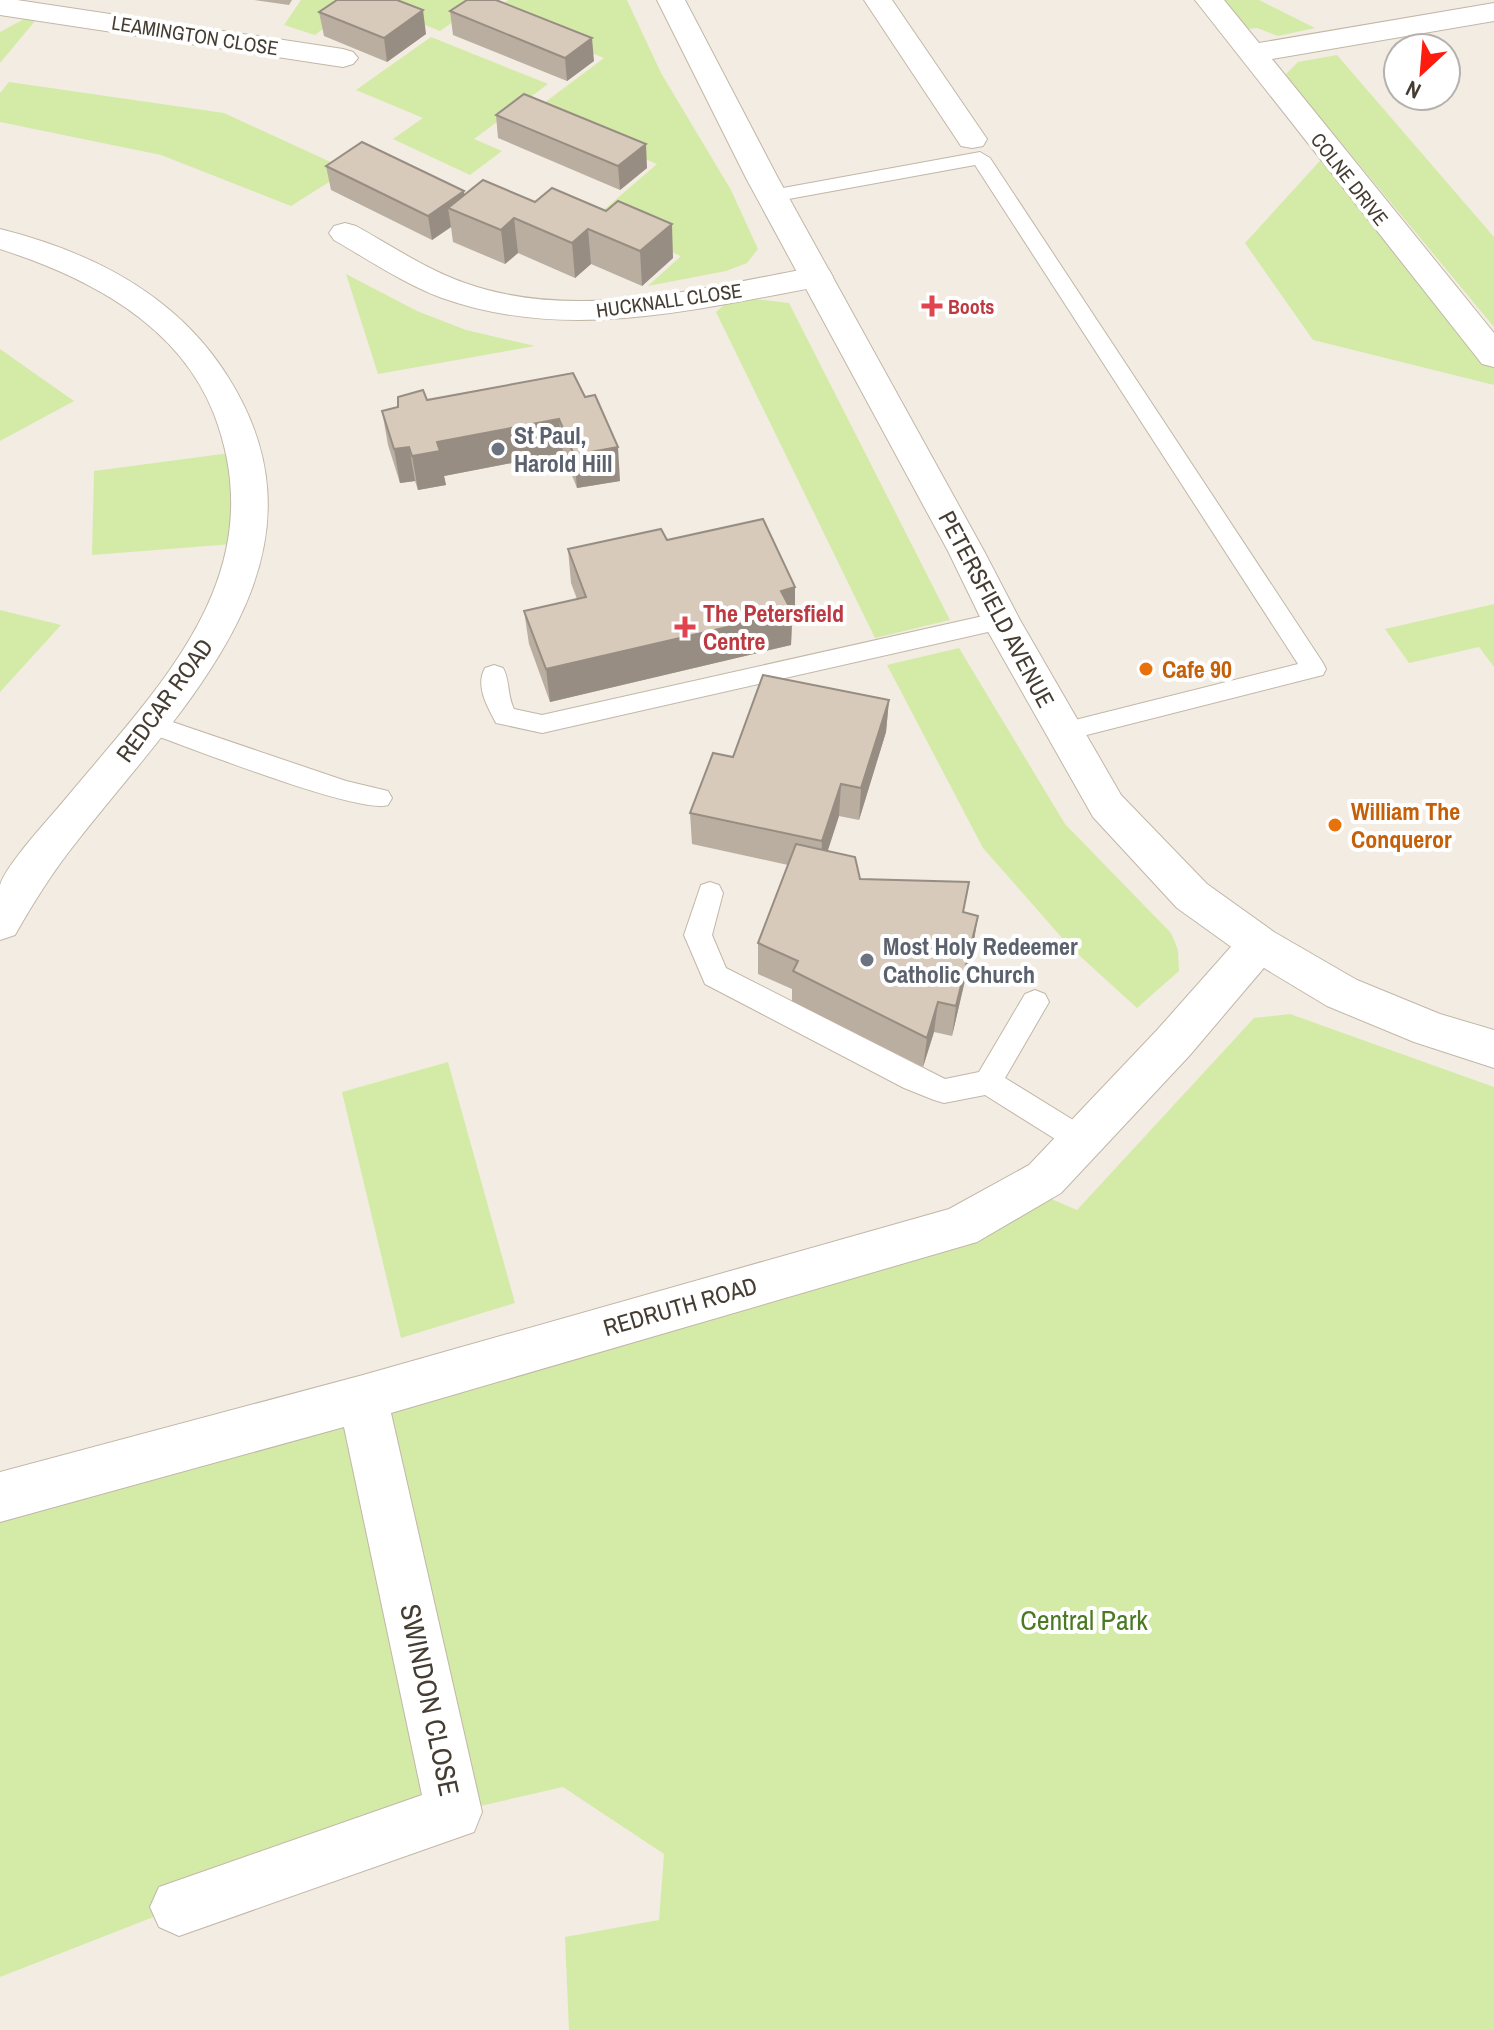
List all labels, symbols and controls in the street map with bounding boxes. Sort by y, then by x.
street label: LEAMINGTON CLOSE [110,9,280,61]
north arrow [1382,32,1462,112]
text: N [1401,74,1426,106]
street label: COLNE DRIVE [1305,127,1395,231]
street label: HUCKNALL CLOSE [594,276,744,324]
place label: Boots [948,293,994,320]
marker: Boots [923,297,941,315]
place label: St Paul, Harold Hill [514,419,612,479]
marker: St Paul, Harold Hill [489,440,507,458]
street label: PETERSFIELD AVENUE [932,505,1062,713]
place label: The Petersfield Centre [703,597,844,657]
marker: The Petersfield Centre [674,616,696,638]
street label: REDCAR ROAD [108,632,220,768]
place label: Cafe 90 [1162,653,1232,685]
marker: Cafe 90 [1137,660,1155,678]
place label: William The Conqueror [1351,795,1460,855]
marker: William The Conqueror [1326,816,1344,834]
place label: Most Holy Redeemer Catholic Church [883,930,1078,990]
marker: Most Holy Redeemer Catholic Church [858,951,876,969]
street label: REDRUTH ROAD [599,1269,761,1343]
street label: SWINDON CLOSE [391,1601,469,1799]
park label: Central Park [1020,1601,1148,1639]

